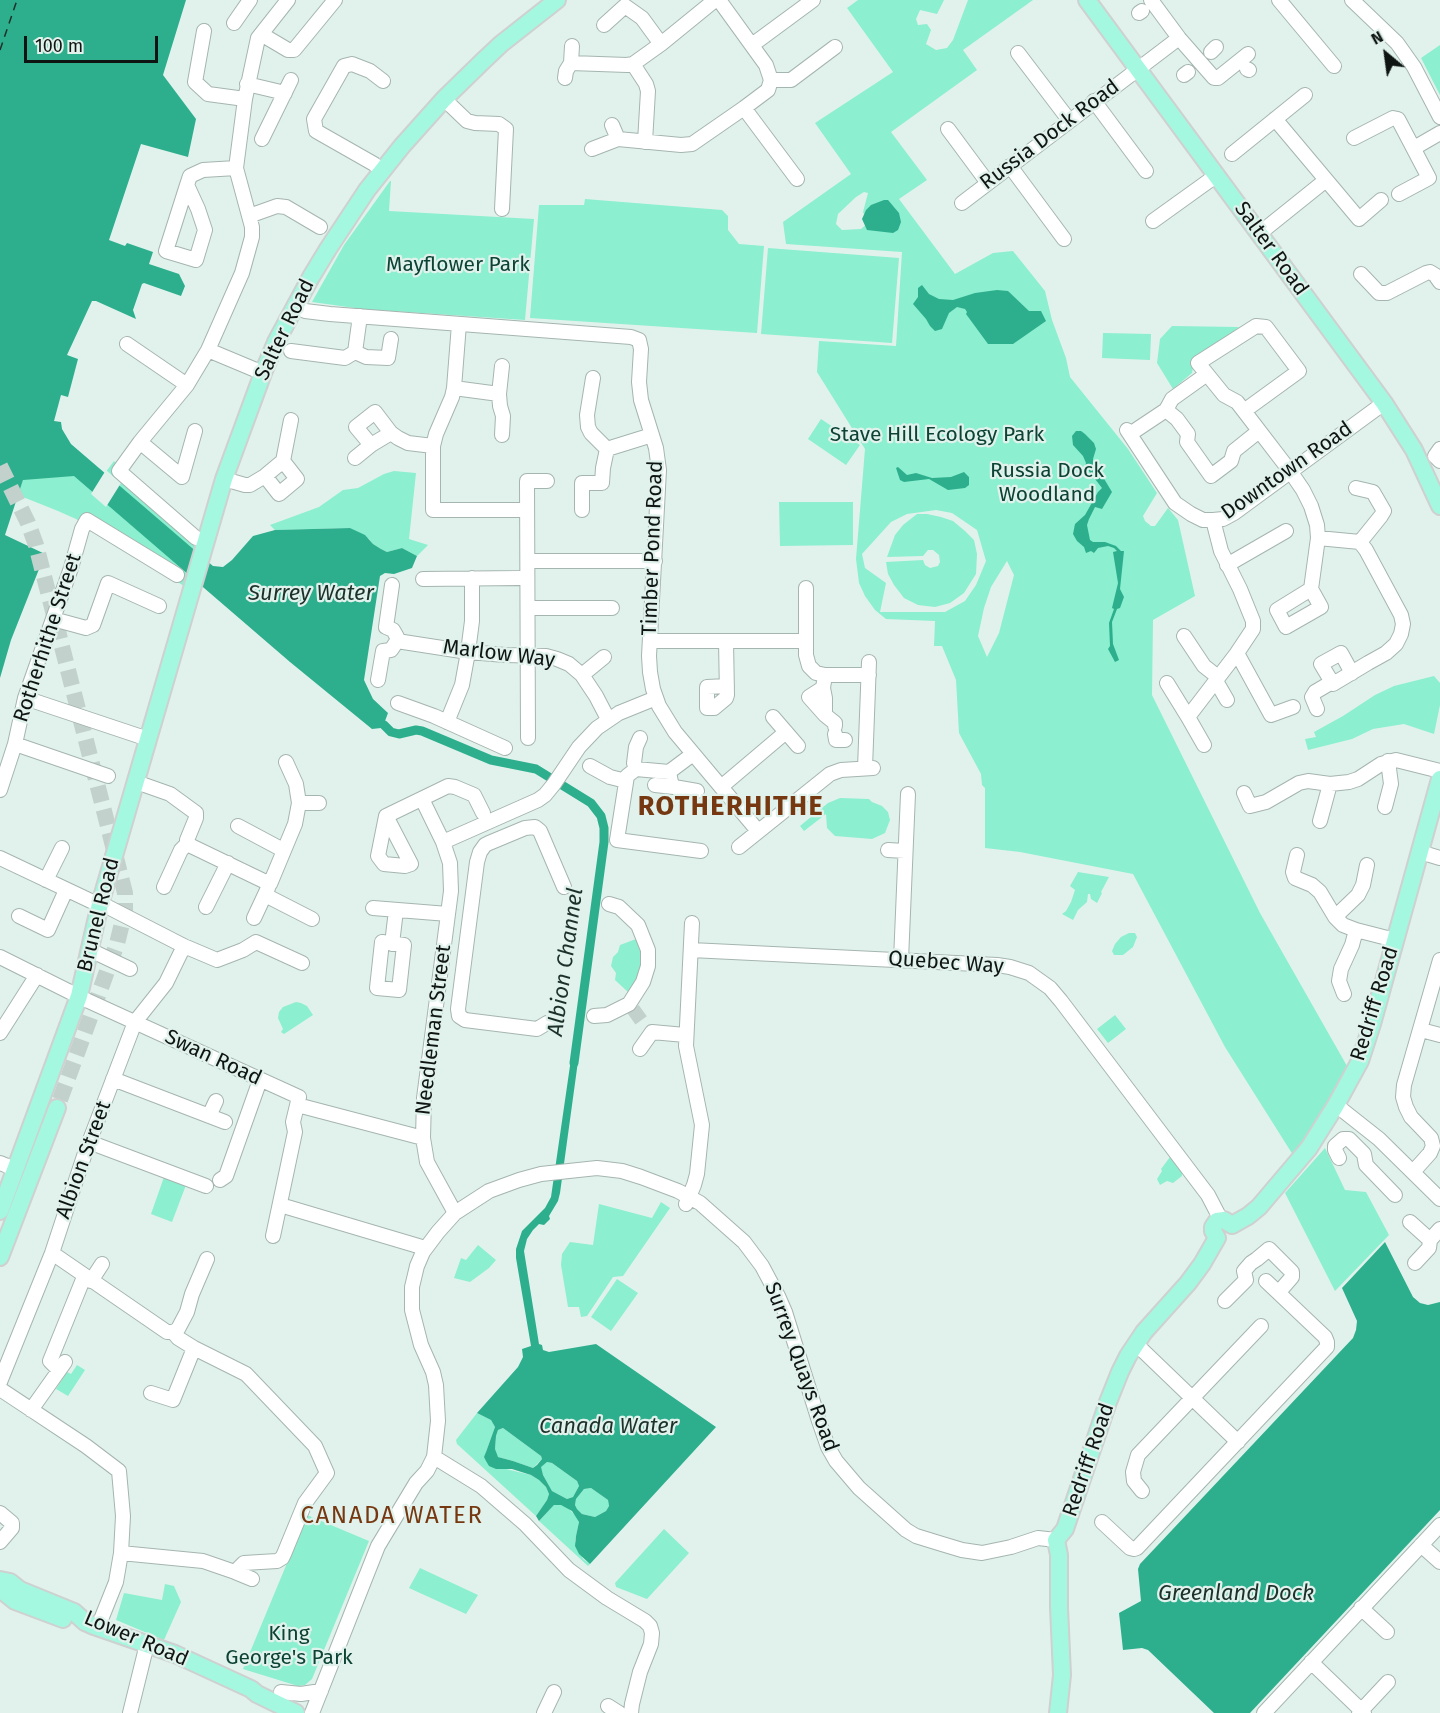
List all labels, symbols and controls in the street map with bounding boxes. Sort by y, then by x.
scale bar [27,24,160,62]
north arrow [1356,24,1416,84]
text: N [1368,27,1386,49]
text: 100 m [35,35,83,57]
street label: Russia Dock Road [975,74,1125,196]
street label: Salter Road [1229,197,1313,301]
park label: Mayflower Park [386,252,530,278]
street label: Salter Road [250,275,320,385]
street label: Downtown Road [1217,417,1357,525]
park label: Stave Hill Ecology Park [830,422,1044,448]
park label: Russia Dock Woodland [990,458,1104,508]
street label: Timber Pond Road [637,460,669,636]
street label: Rotherhithe Street [9,550,87,726]
water label: Surrey Water [248,581,374,607]
street label: Marlow Way [441,635,557,673]
district label: ROTHERHITHE [638,791,824,823]
street label: Brunel Road [73,855,125,975]
water label: Albion Channel [543,886,589,1038]
street label: Needleman Street [411,943,457,1117]
street label: Redriff Road [1346,944,1404,1064]
street label: Quebec Way [887,946,1005,980]
street label: Swan Road [161,1025,265,1091]
street label: Albion Street [51,1098,117,1222]
street label: Surrey Quays Road [759,1279,843,1455]
street label: Redriff Road [1058,1400,1120,1520]
water label: Canada Water [539,1414,677,1440]
district label: CANADA WATER [301,1502,483,1530]
water label: Greenland Dock [1158,1581,1314,1607]
street label: Lower Road [80,1606,192,1672]
park label: King George's Park [225,1621,353,1671]

